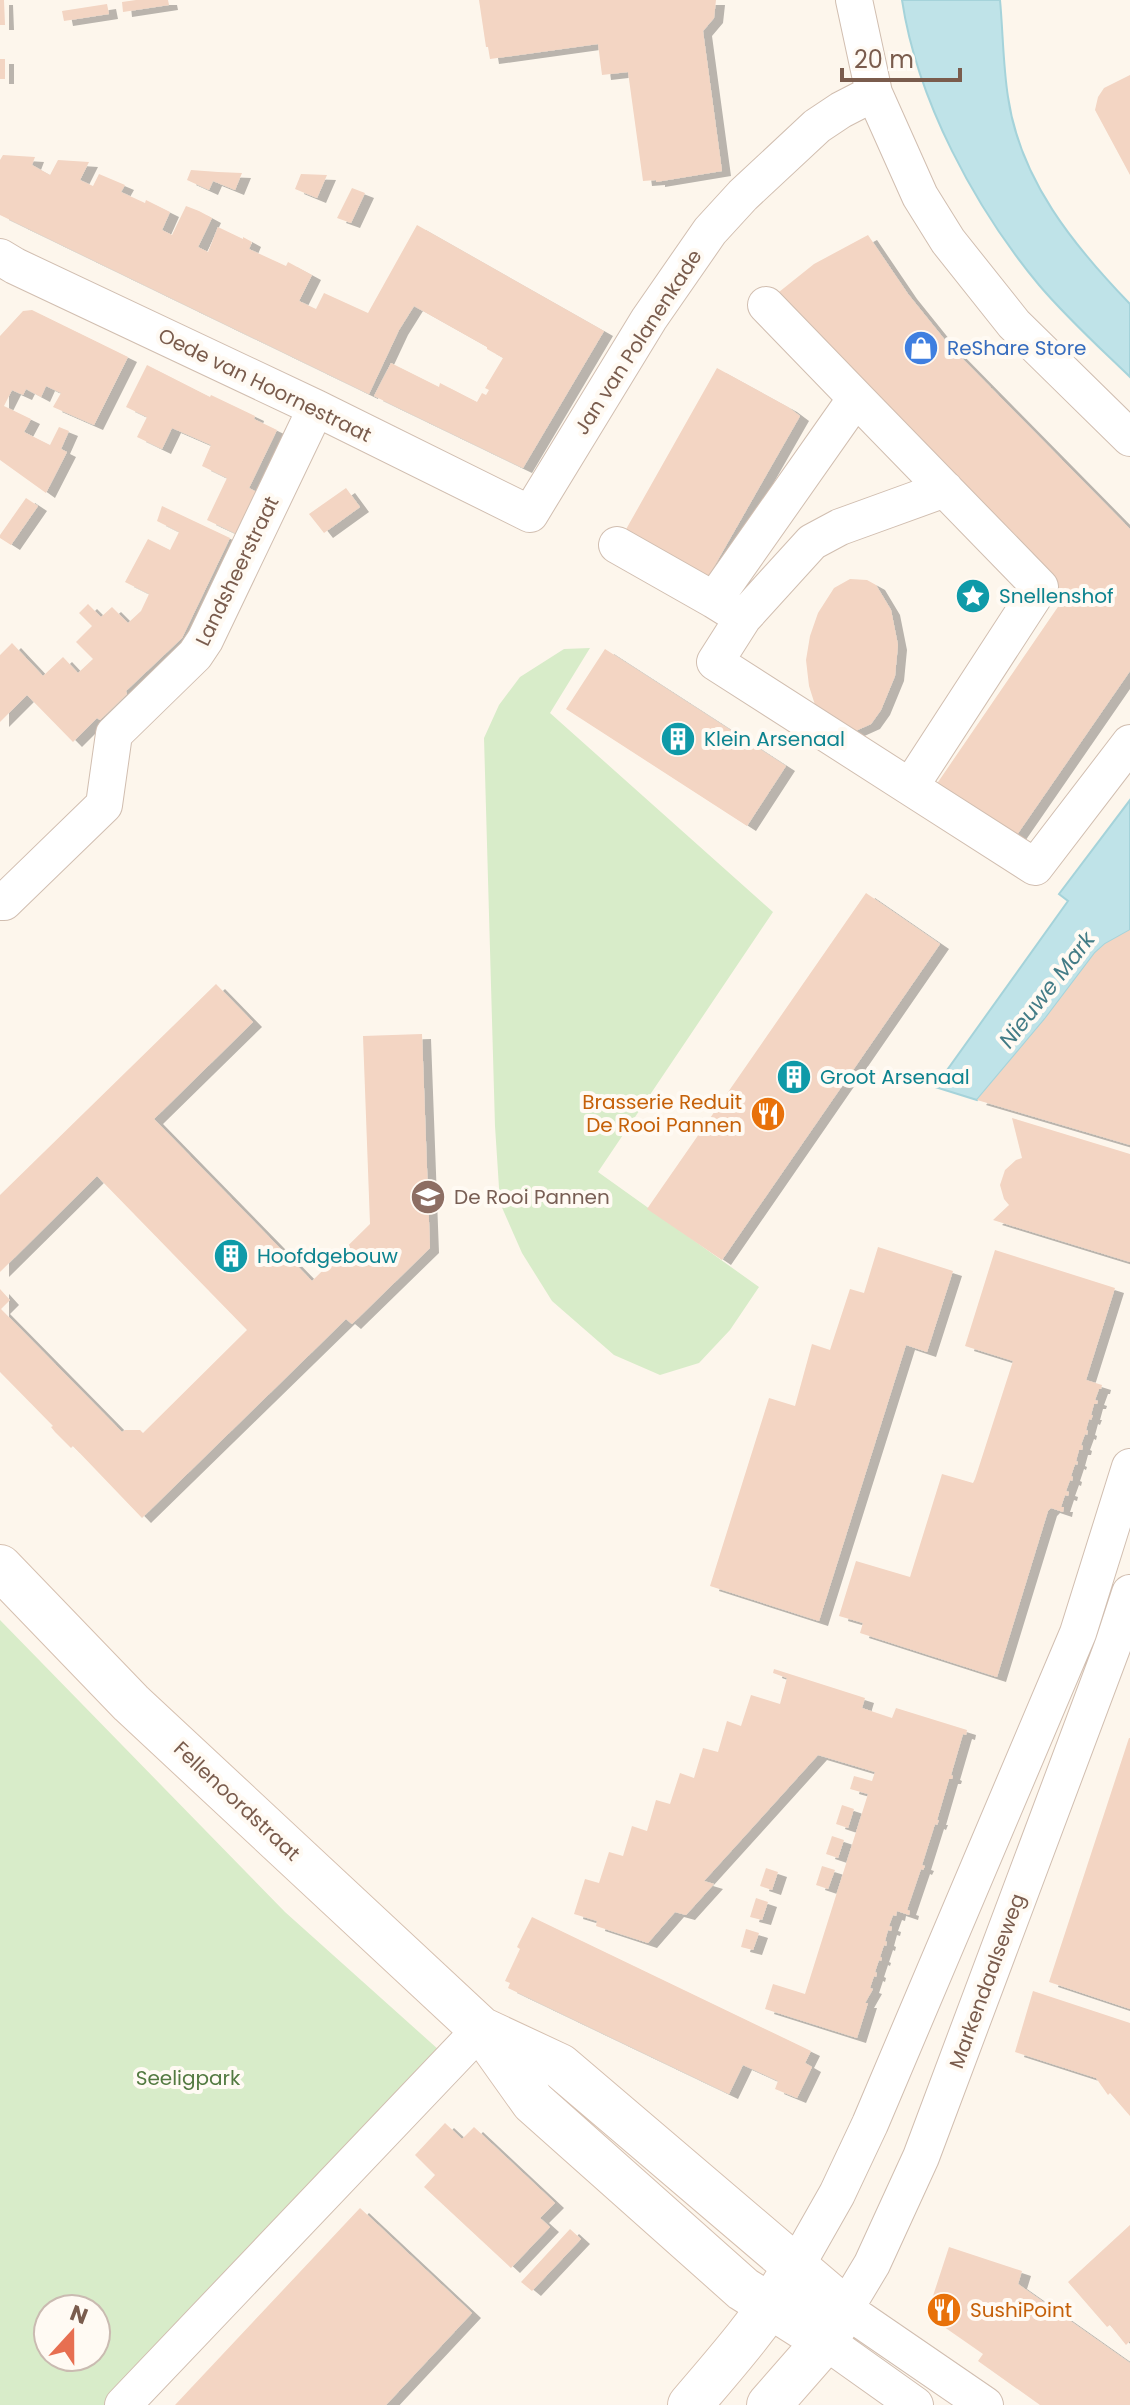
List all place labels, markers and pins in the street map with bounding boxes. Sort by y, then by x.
shop icon: ReShare Store [902,329,940,367]
place label: ReShare Store [947,334,1087,362]
place icon: Snellenshof [954,577,992,615]
place label: Snellenshof [999,582,1114,610]
building icon: Klein Arsenaal [659,720,697,758]
place label: Klein Arsenaal [704,725,845,753]
building icon: Groot Arsenaal [775,1058,813,1096]
place label: Groot Arsenaal [820,1063,970,1091]
place label: Brasserie Reduit De Rooi Pannen [582,1088,742,1139]
restaurant icon: Brasserie Reduit De Rooi Pannen [749,1095,787,1133]
school or university icon: De Rooi Pannen [409,1178,447,1216]
place label: De Rooi Pannen [454,1183,610,1211]
building icon: Hoofdgebouw [212,1237,250,1275]
place label: Hoofdgebouw [257,1242,399,1270]
restaurant icon: SushiPoint [925,2291,963,2329]
place label: SushiPoint [970,2296,1072,2324]

